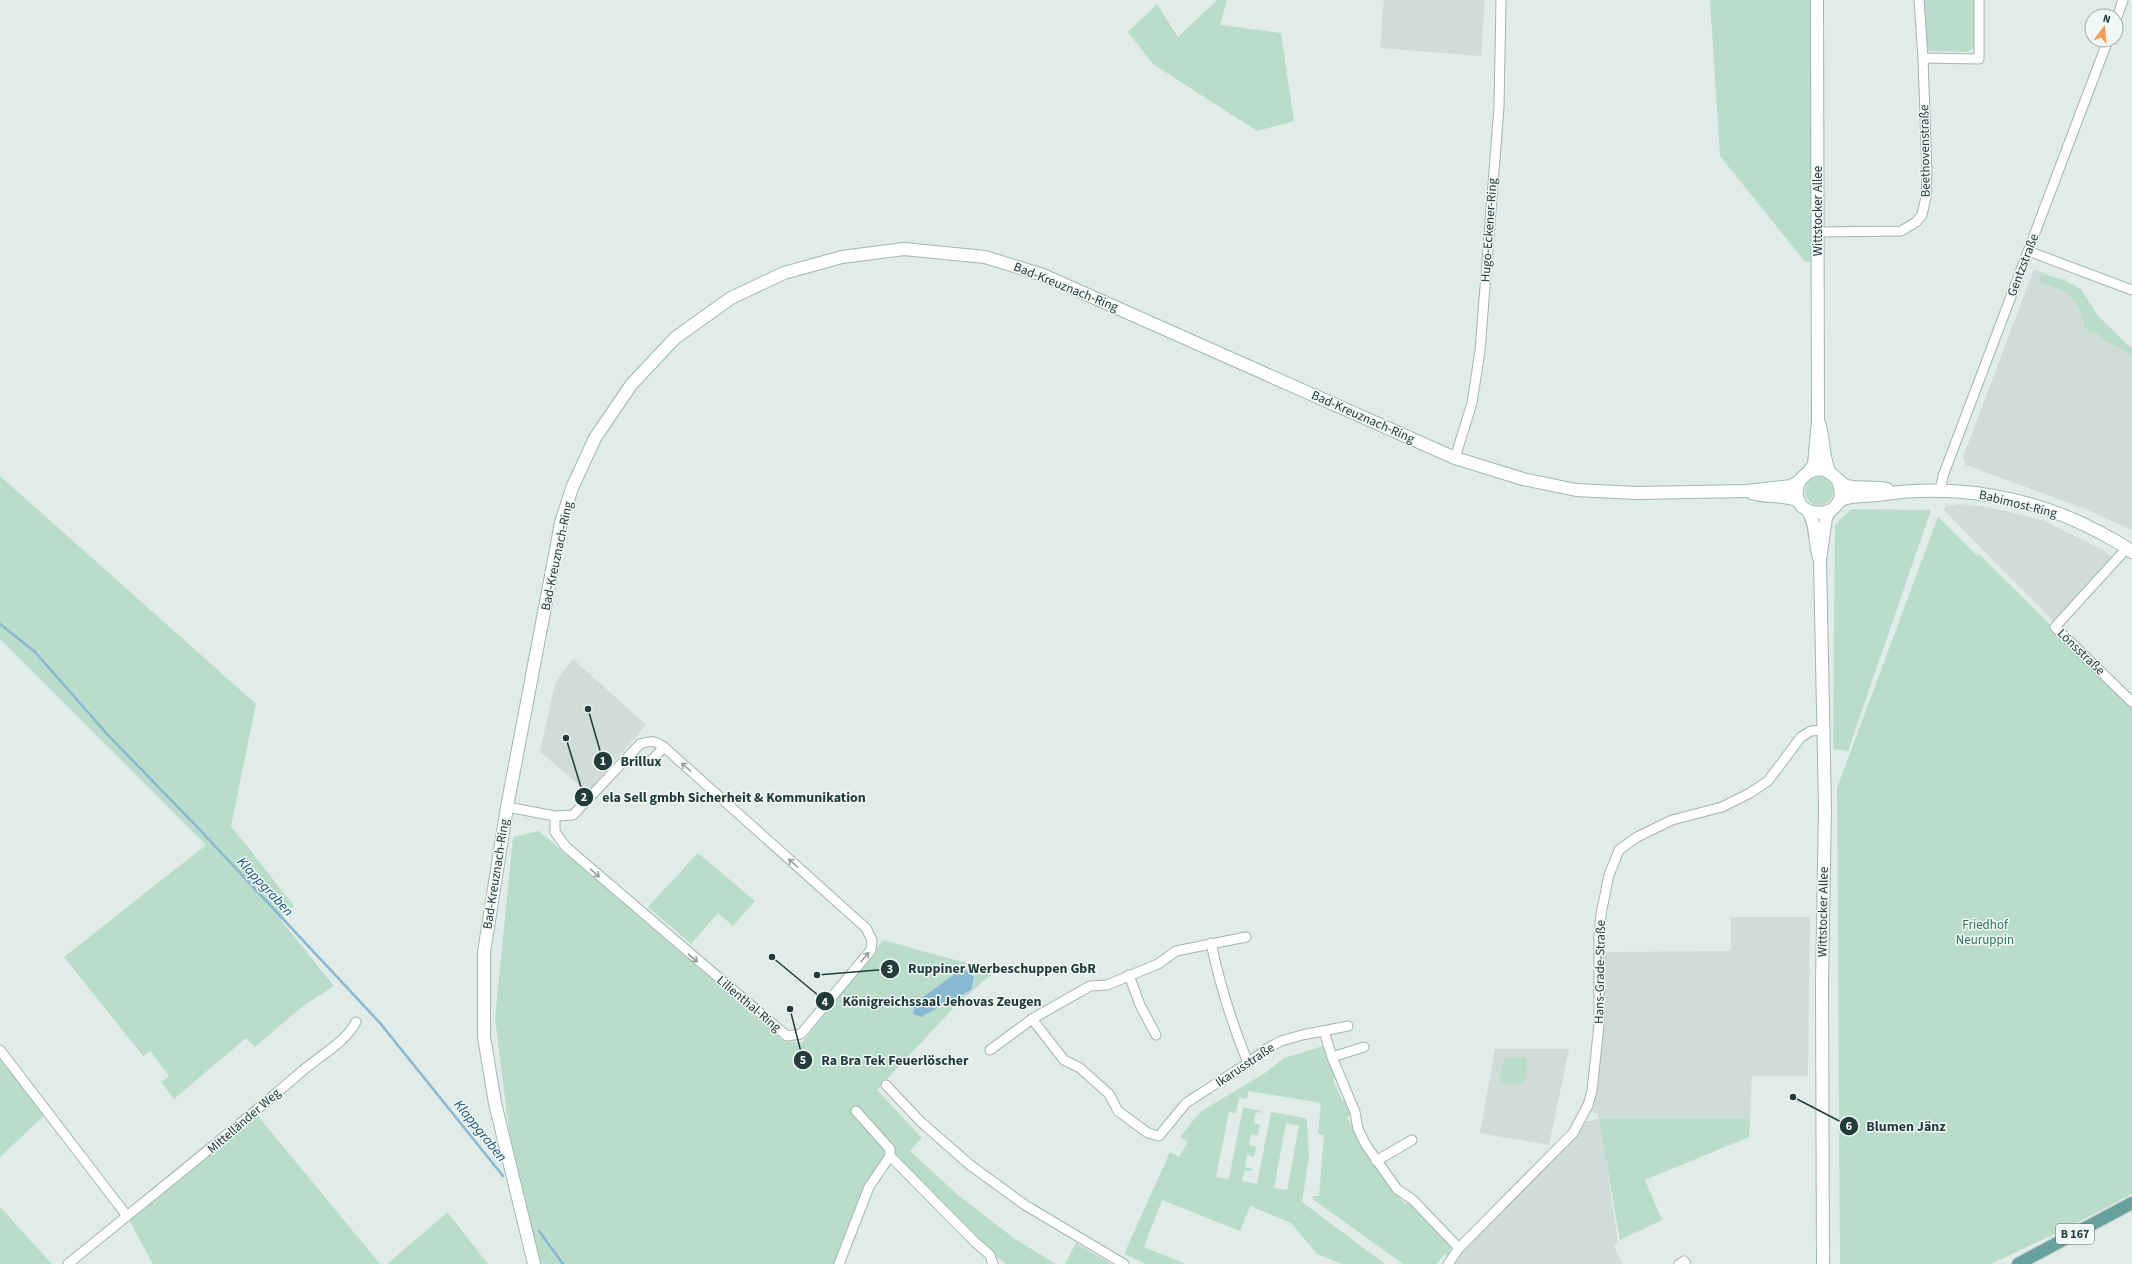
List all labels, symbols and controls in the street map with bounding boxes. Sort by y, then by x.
north arrow [2084,8,2124,48]
text: N [2101,11,2112,27]
street label: Beethovenstraße [1915,104,1935,198]
street label: Wittstocker Allee [1809,166,1827,256]
street label: Hugo-Eckener-Ring [1476,177,1502,283]
street label: Gentzstraße [2003,231,2043,299]
street label: Bad-Kreuznach-Ring [1011,258,1121,316]
street label: Bad-Kreuznach-Ring [1308,386,1418,448]
street label: Babimost-Ring [1977,486,2059,523]
street label: Bad-Kreuznach-Ring [537,499,577,612]
street label: Lönsstraße [2053,625,2109,679]
callout: Brillux [593,748,670,774]
text: Brillux [620,752,662,772]
text: 1 [600,753,606,770]
one-way arrow [682,763,692,772]
callout: ela Sell gmbh Sicherheit & Kommunikation [574,784,874,810]
text: ela Sell gmbh Sicherheit & Kommunikation [602,788,866,808]
text: 2 [581,789,587,806]
street label: Bad-Kreuznach-Ring [478,817,514,930]
water label: Klappgraben [232,853,298,921]
one-way arrow [788,859,799,868]
street label: Wittstocker Allee [1813,867,1833,957]
one-way arrow [590,868,600,877]
park label: Friedhof Neuruppin [1956,916,2014,949]
street label: Hans-Grade-Straße [1590,920,1610,1024]
one-way arrow [860,952,869,963]
one-way arrow [688,953,699,962]
callout: Ruppiner Werbeschuppen GbR [880,956,1104,982]
text: Ruppiner Werbeschuppen GbR [908,959,1096,979]
text: 3 [887,961,893,978]
street label: Lilienthal-Ring [713,972,785,1037]
callout: Königreichssaal Jehovas Zeugen [815,988,1050,1014]
text: Königreichssaal Jehovas Zeugen [842,992,1042,1012]
text: 4 [822,994,829,1011]
street label: Ikarusstraße [1212,1039,1278,1091]
callout: Ra Bra Tek Feuerlöscher [793,1047,977,1073]
text: Ra Bra Tek Feuerlöscher [821,1051,969,1071]
text: 5 [800,1052,806,1069]
street label: Mittelländer Weg [204,1084,285,1158]
water label: Klappgraben [449,1096,511,1166]
callout: Blumen Jänz [1839,1113,1954,1139]
text: Blumen Jänz [1866,1117,1946,1137]
text: 6 [1846,1118,1852,1135]
road number: B 167 [2056,1224,2094,1244]

